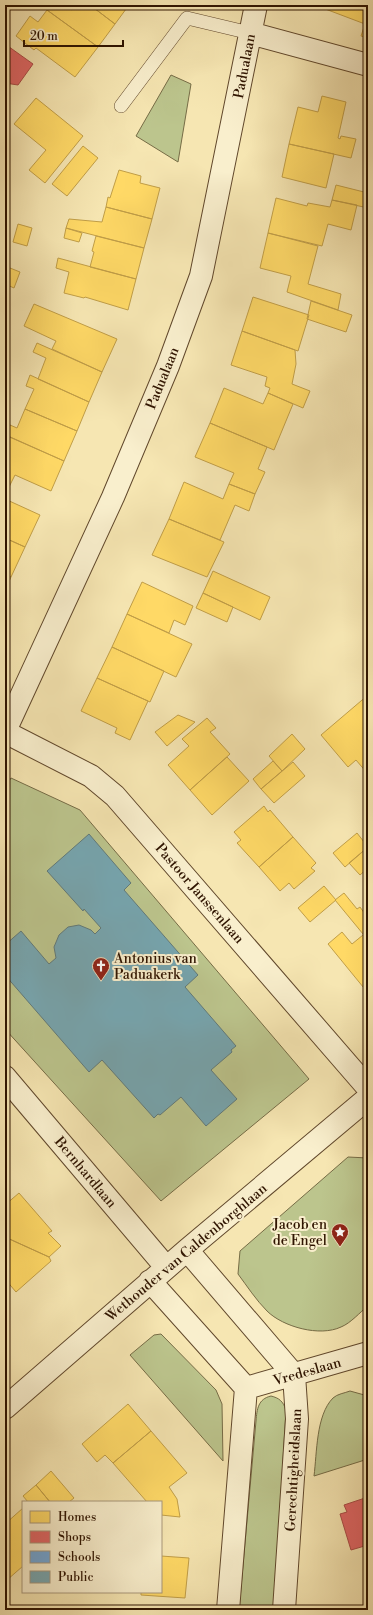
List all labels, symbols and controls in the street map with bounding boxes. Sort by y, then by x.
scale bar [24,22,123,48]
text: 20 m [30,29,58,44]
street label: Padualaan [230,32,260,100]
street label: Padualaan [142,344,184,412]
street label: Pastoor Janssenlaan [151,840,248,948]
place label: Antonius van Paduakerk [113,950,198,984]
church icon: Antonius van Paduakerk [91,956,111,981]
street label: Bernhardlaan [50,1133,121,1212]
street label: Wethouder van Caldenborghlaan [101,1179,272,1326]
place label: Jacob en de Engel [272,1216,328,1250]
place icon: Jacob en de Engel [330,1222,350,1247]
street label: Vredeslaan [270,1353,344,1391]
street label: Gerechtigheidslaan [282,1407,306,1532]
legend [22,1501,162,1593]
text: Homes [58,1510,96,1525]
text: Shops [58,1530,91,1545]
text: Schools [58,1550,100,1565]
text: Public [58,1570,94,1585]

